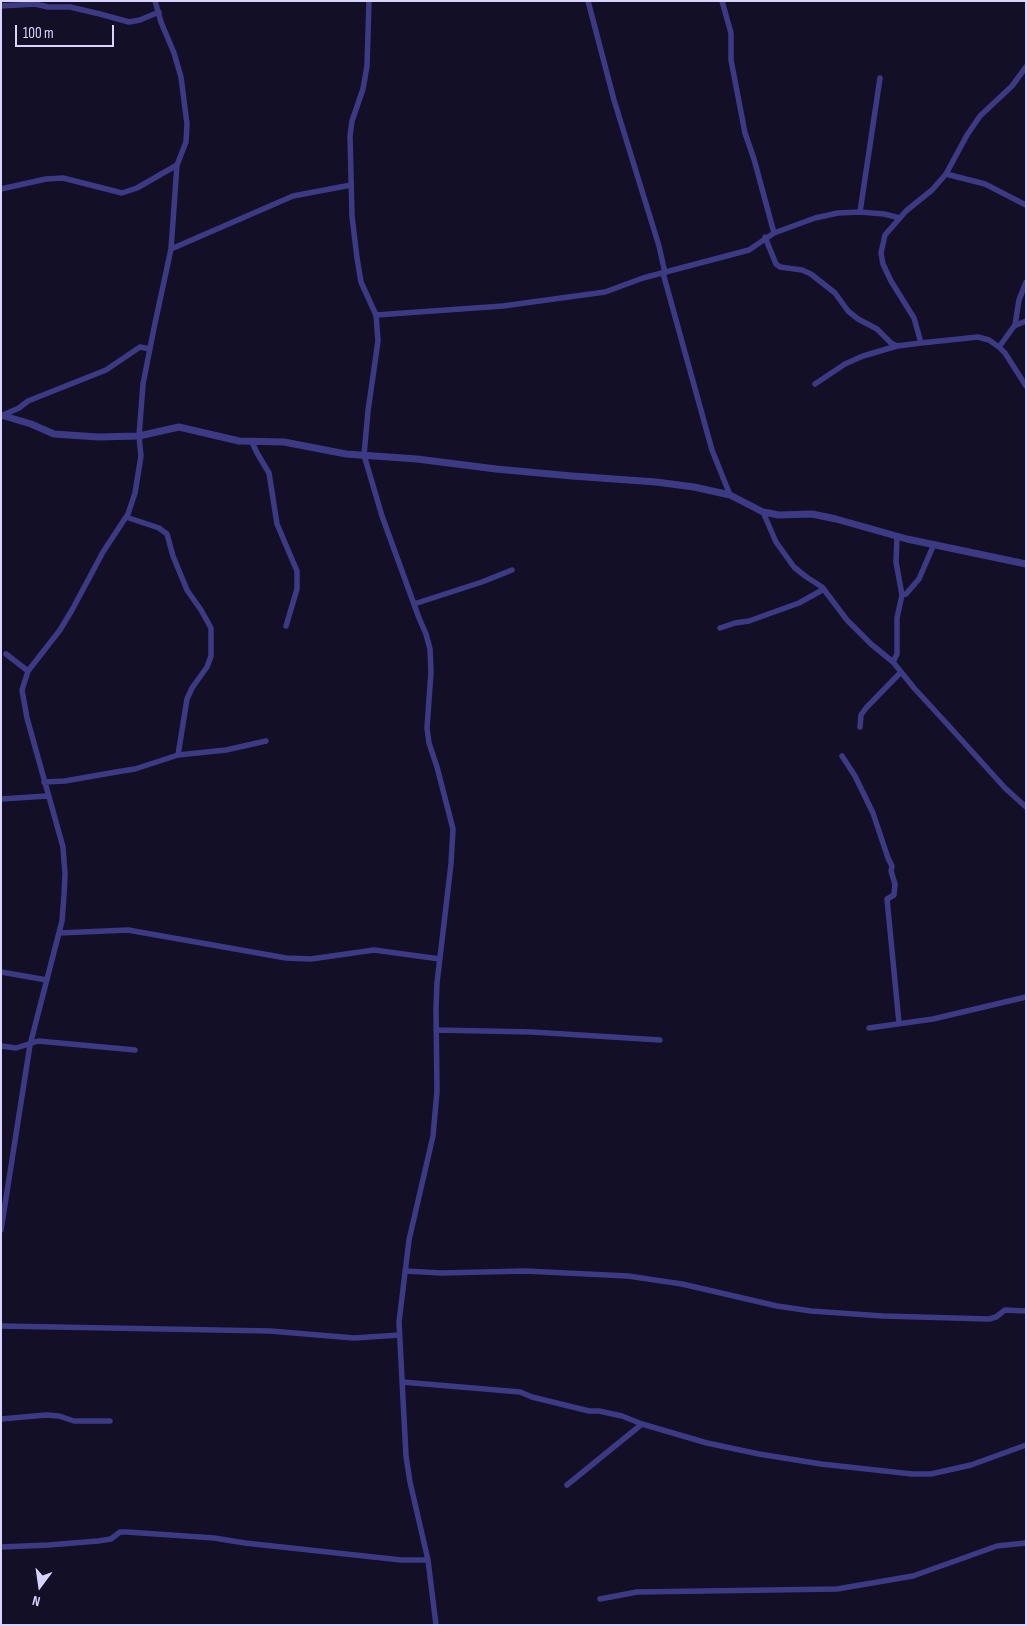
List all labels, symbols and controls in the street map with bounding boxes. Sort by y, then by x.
scale bar [18,15,116,47]
text: 100 m [23,24,54,43]
north arrow [15,1561,65,1611]
text: N [31,1592,42,1610]

